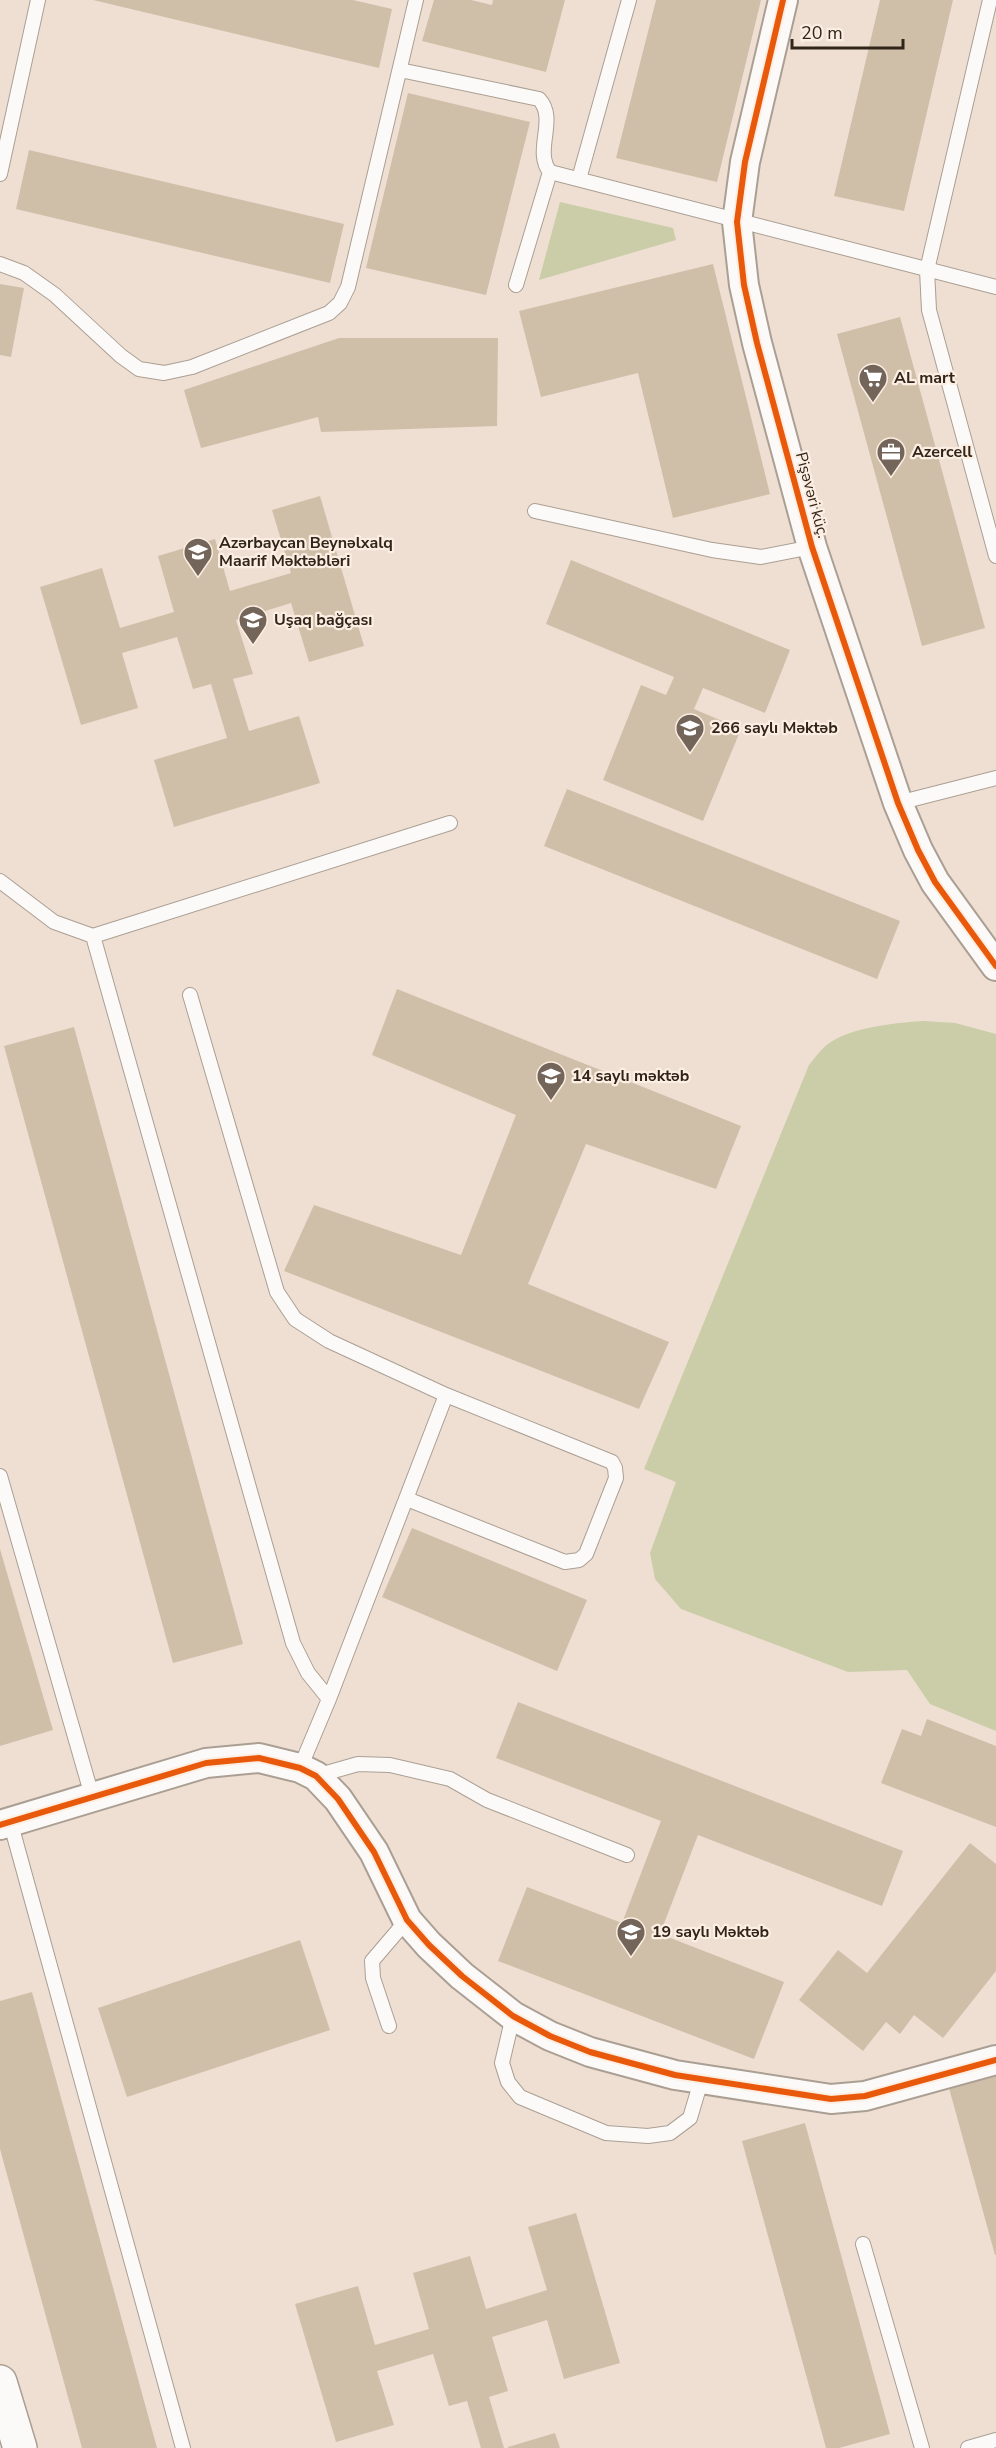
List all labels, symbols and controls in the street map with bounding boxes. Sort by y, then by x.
scale bar [792,12,903,50]
text: 20 m [801,21,843,45]
supermarket icon: AL mart [857,362,889,404]
place label: AL mart [894,367,956,389]
office icon: Azercell [875,436,907,478]
place label: Azercell [912,441,972,463]
street label: Pişəvəri küç. [790,450,834,540]
place label: Azərbaycan Beynəlxalq Maarif Məktəbləri [219,532,393,572]
school or university icon: Azərbaycan Beynəlxalq Maarif Məktəbləri [182,536,214,578]
school or university icon: Uşaq bağçası [237,604,269,646]
place label: Uşaq bağçası [274,609,372,631]
school or university icon: 266 saylı Məktəb [674,712,706,754]
place label: 266 saylı Məktəb [711,717,838,739]
school or university icon: 14 saylı məktəb [535,1060,567,1102]
place label: 14 saylı məktəb [572,1065,689,1087]
school or university icon: 19 saylı Məktəb [615,1916,647,1958]
place label: 19 saylı Məktəb [652,1921,769,1943]

